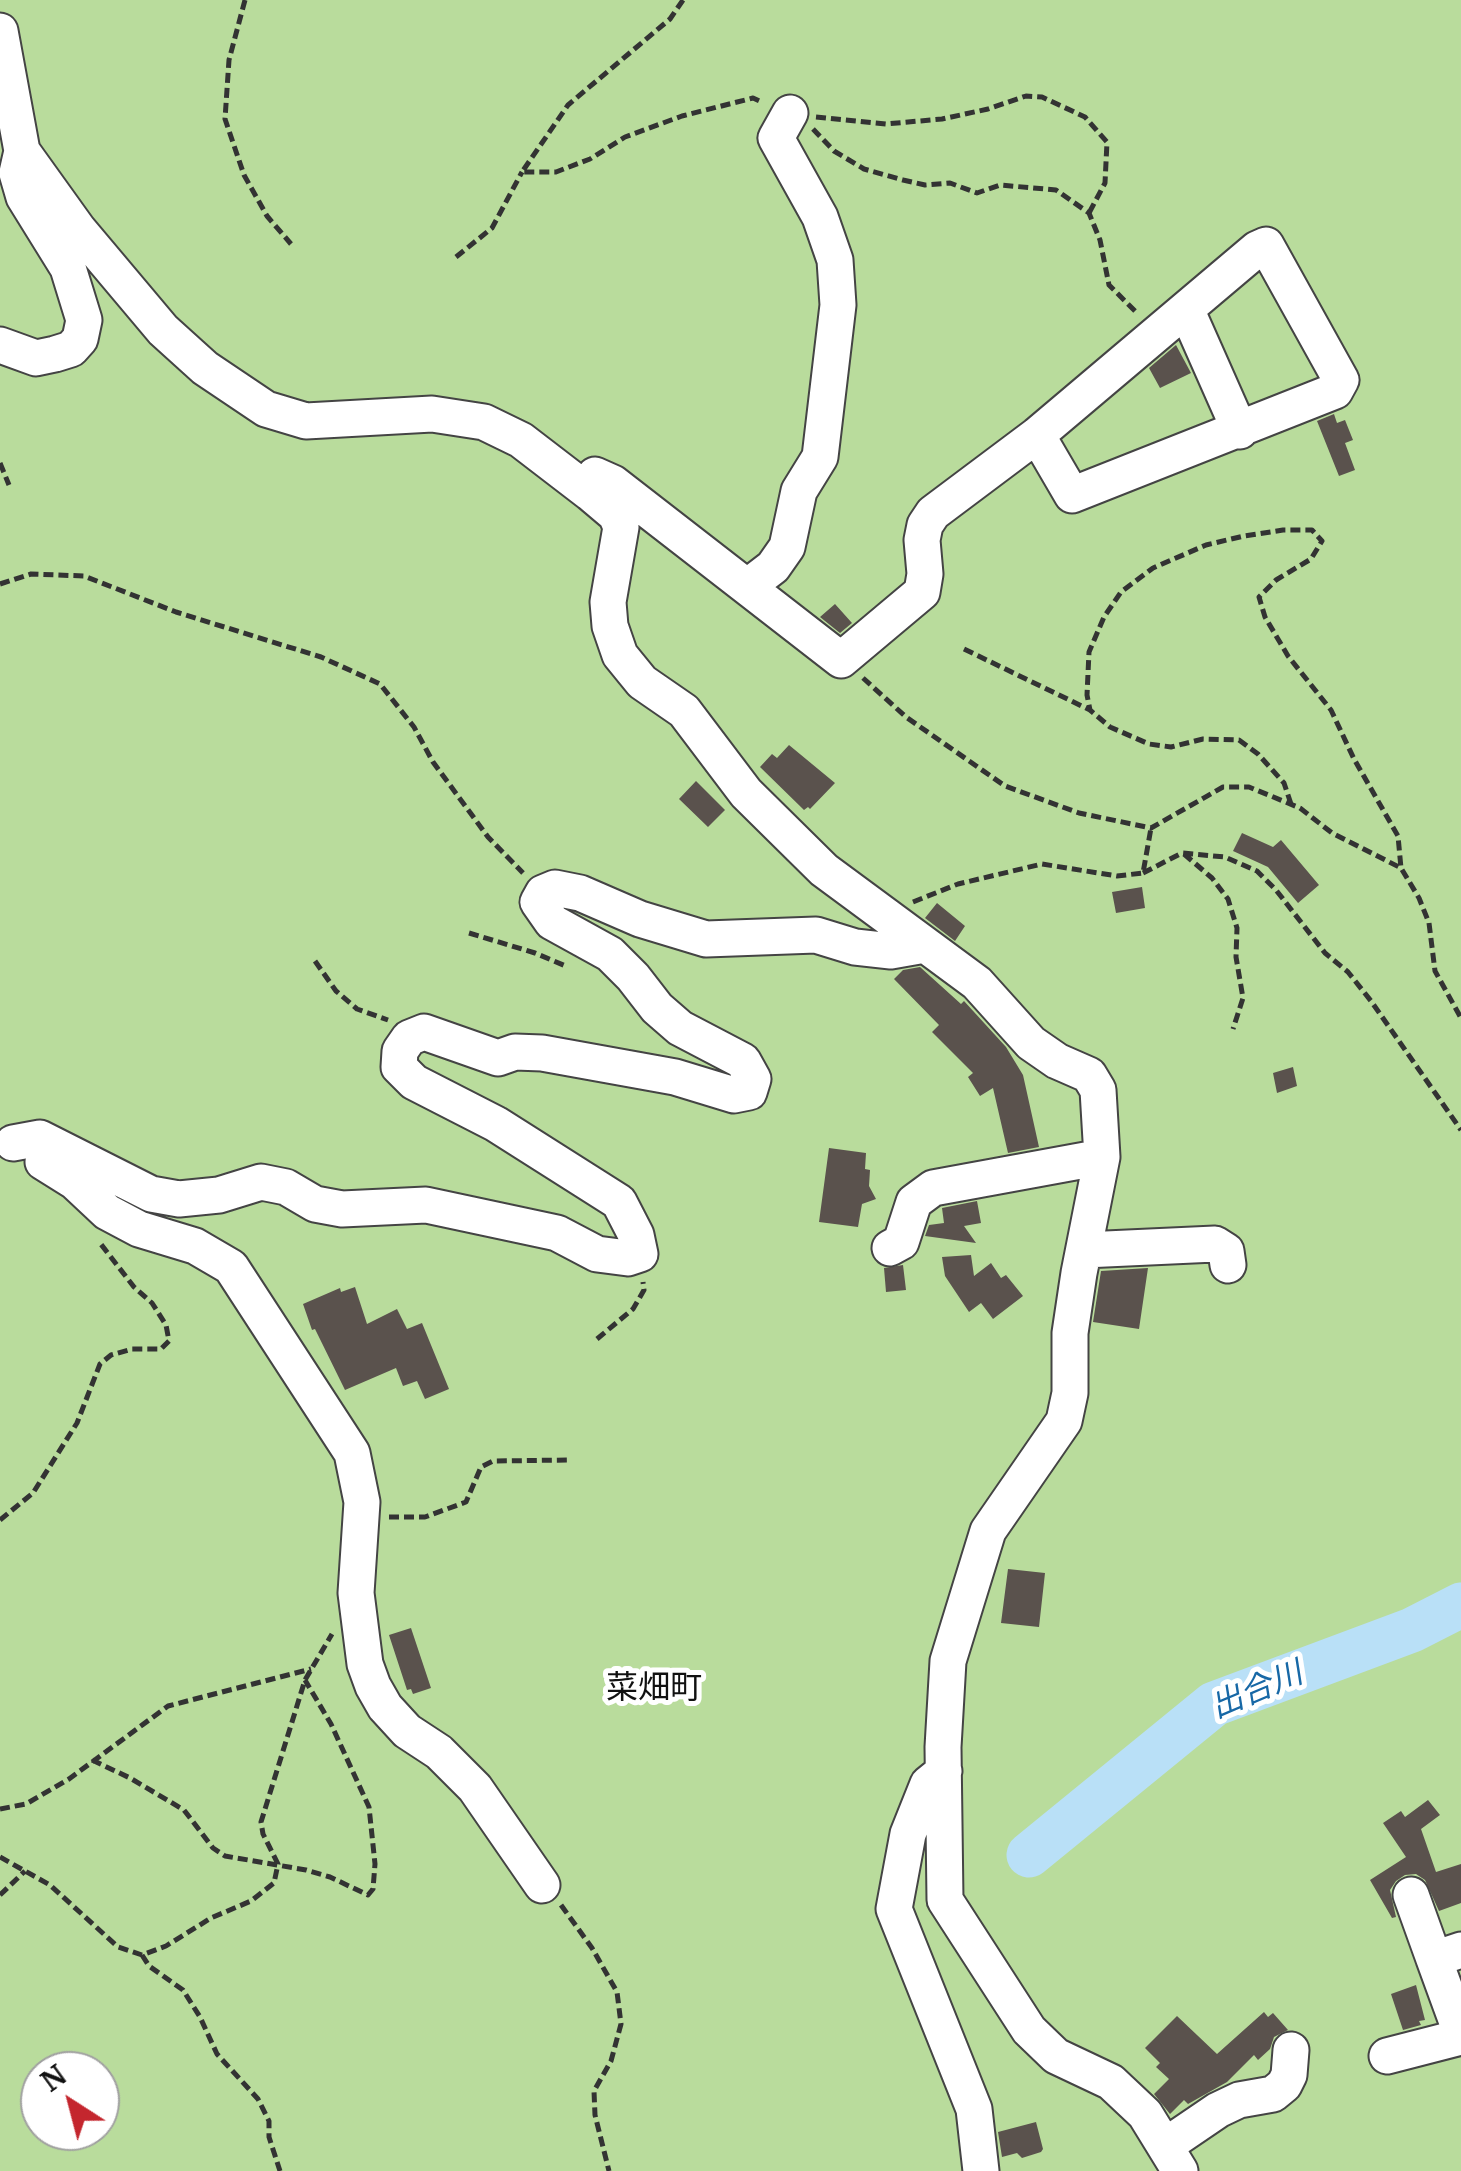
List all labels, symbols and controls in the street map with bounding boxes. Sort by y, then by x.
water label: 出合川 [1205,1655,1309,1727]
district label: 菜畑町 [606,1670,702,1708]
north arrow [20,2051,120,2151]
text: N [34,2057,73,2099]

